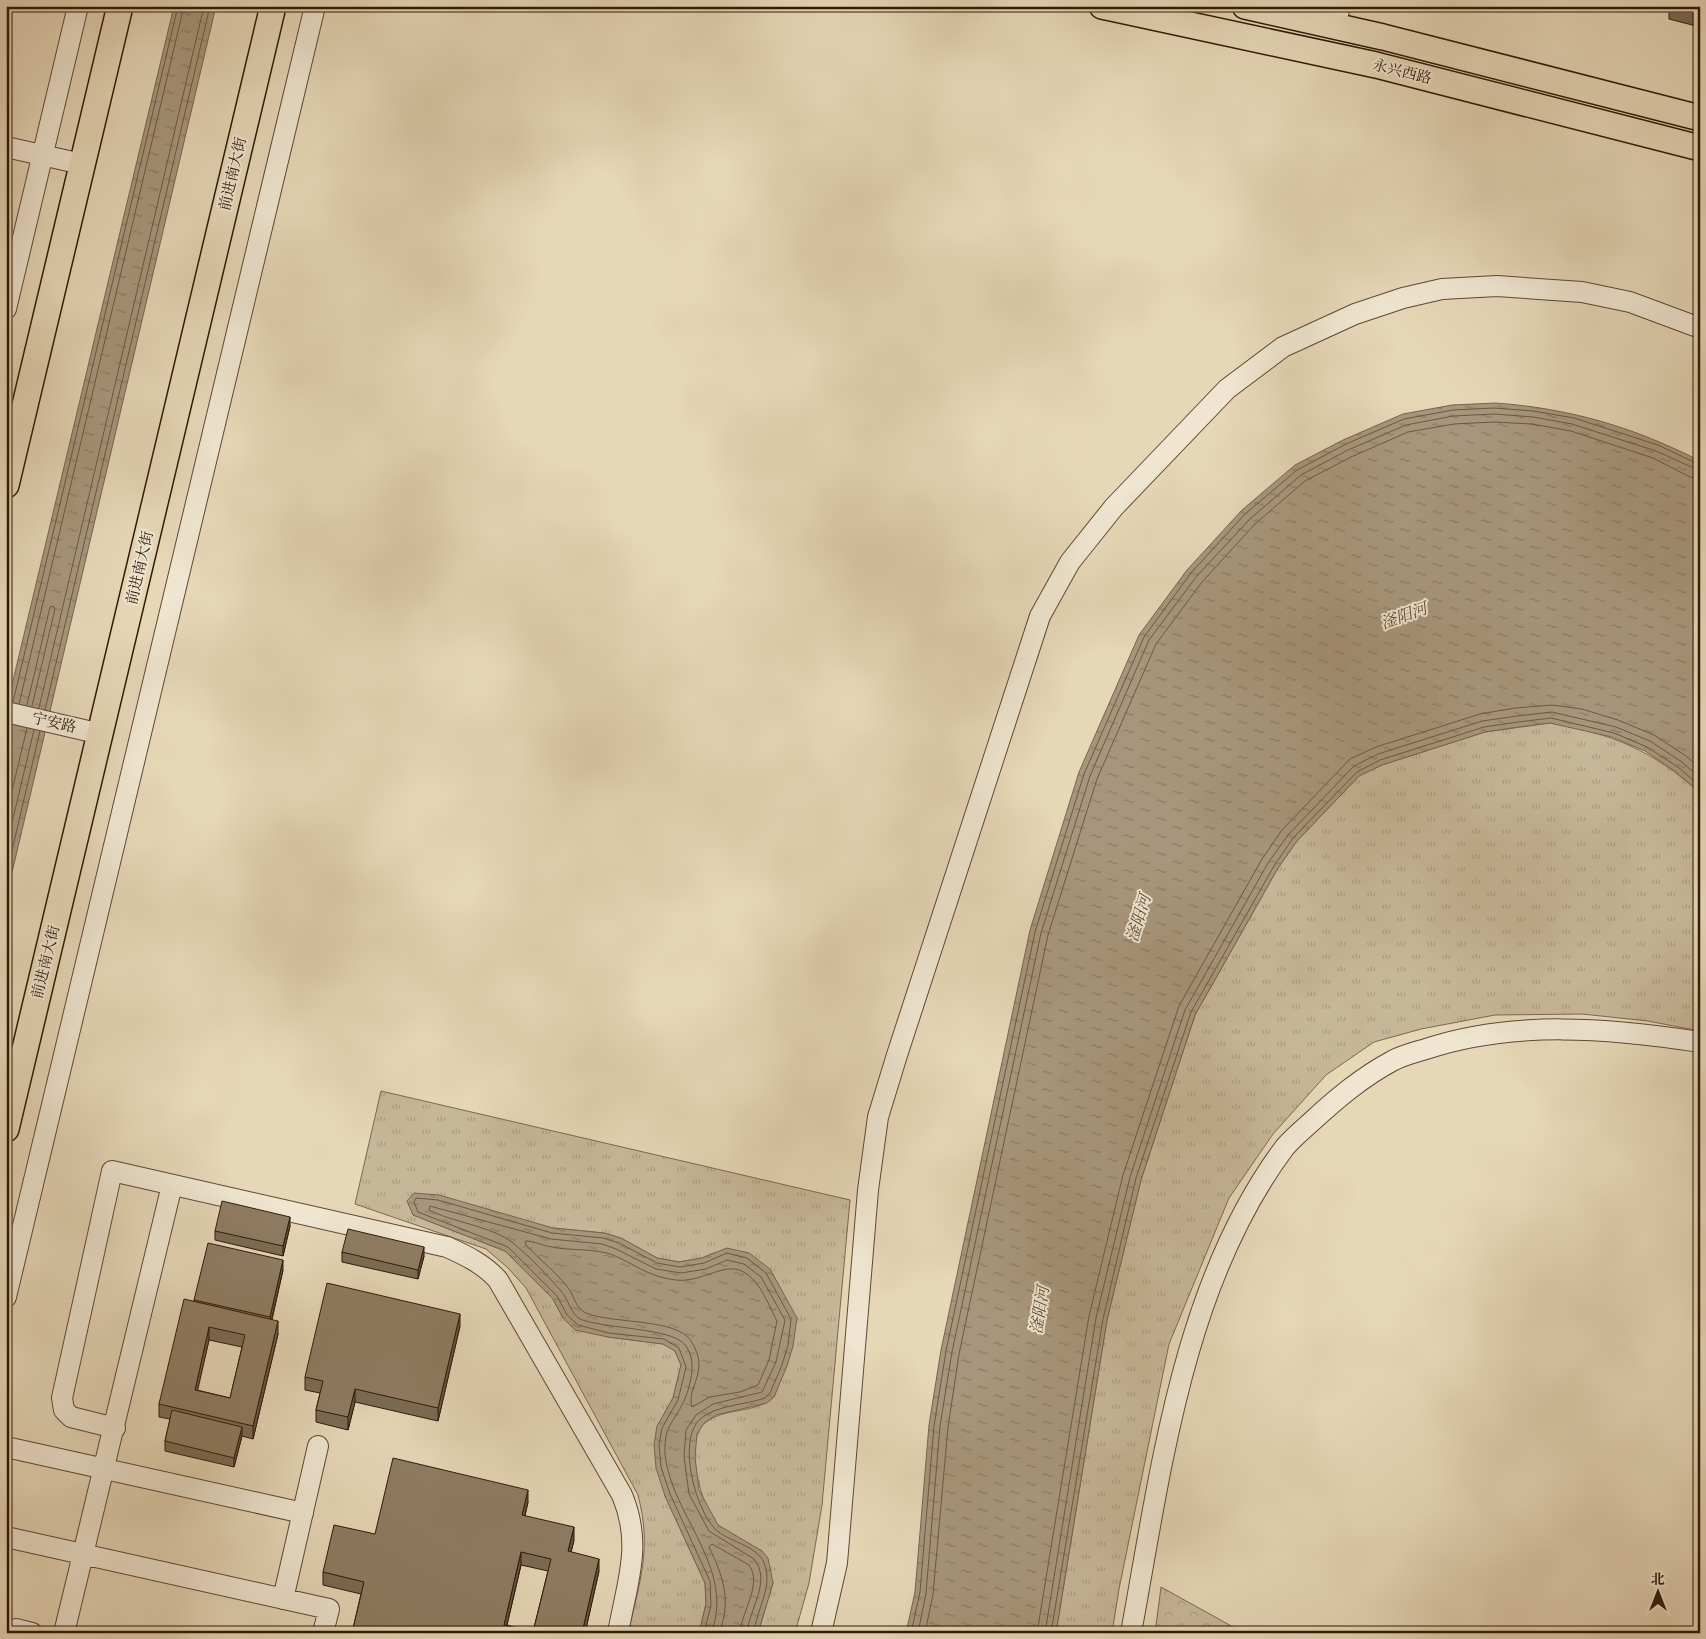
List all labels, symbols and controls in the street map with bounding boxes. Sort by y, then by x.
street label: 永兴西路 [1371,56,1433,88]
street label: 前进南大街 [215,135,251,213]
street label: 前进南大街 [122,529,158,607]
water label: 滏阳河 [1378,597,1433,634]
street label: 宁安路 [30,709,78,737]
water label: 滏阳河 [1122,889,1156,944]
street label: 前进南大街 [28,923,64,1001]
water label: 滏阳河 [1026,1282,1054,1335]
north arrow [1634,1566,1684,1616]
text: 北 [1651,1571,1665,1589]

